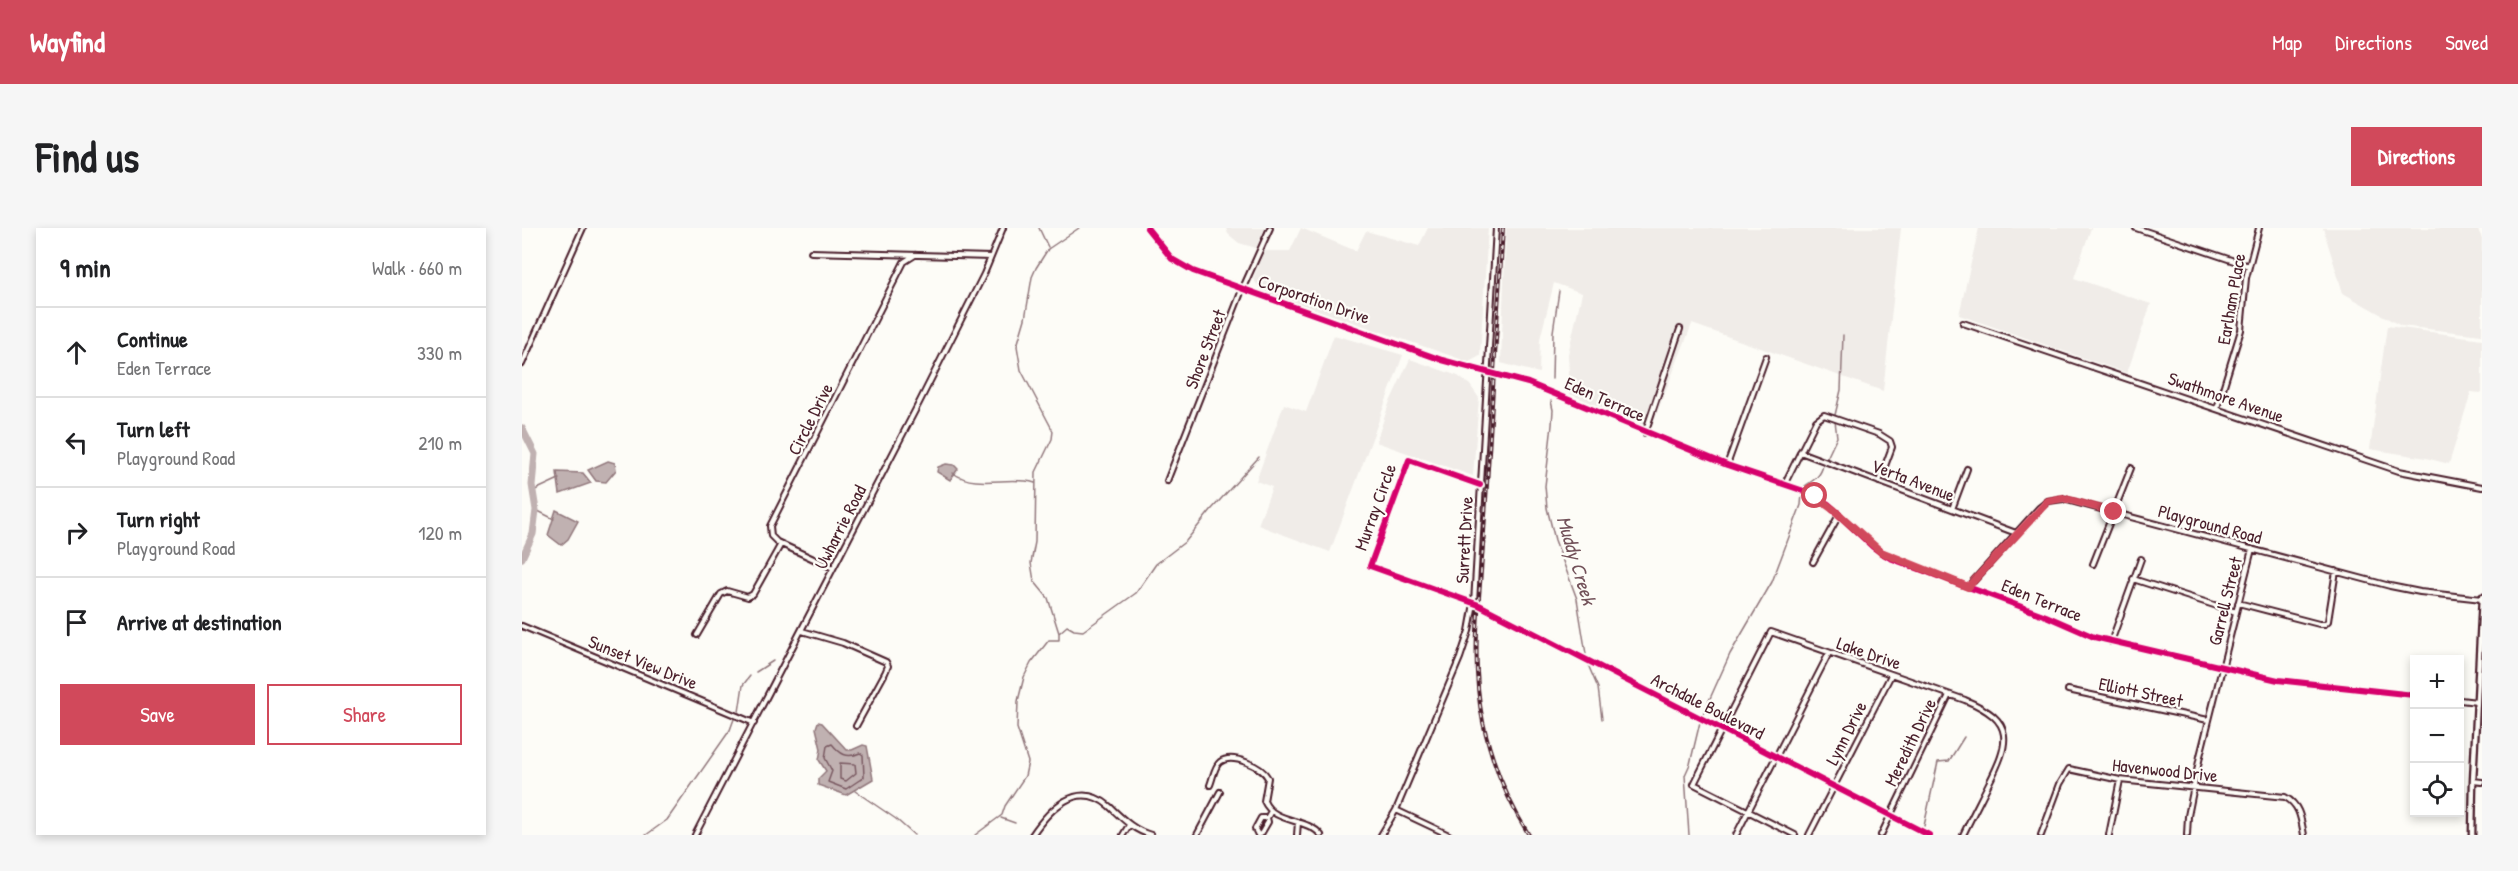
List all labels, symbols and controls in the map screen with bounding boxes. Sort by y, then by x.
text: Wayfind [30,23,105,61]
text: Map [2272,28,2302,57]
text: Directions [2335,28,2412,57]
text: Saved [2445,28,2488,57]
button: Directions [2351,127,2482,186]
text: Find us [36,128,139,185]
text: 9 min [60,250,111,285]
street label: Earlham Place [2211,251,2251,347]
text: Walk · 660 m [372,254,462,281]
street label: Corporation Drive [1255,268,1373,330]
street label: Shore Street [1178,305,1232,392]
text: Continue [117,324,188,354]
icon: ahead [60,336,93,369]
text: 330 m [417,339,462,366]
text: Eden Terrace [117,354,212,381]
street label: Swathmore Avenue [2165,366,2287,428]
street label: Eden Terrace [1561,370,1649,428]
street label: Circle Drive [781,379,839,459]
text: Turn left [117,414,190,444]
icon: left [60,426,93,459]
text: 210 m [418,429,462,456]
text: Playground Road [117,444,235,471]
street label: Verta Avenue [1868,453,1958,507]
street label: Murray Circle [1348,460,1402,554]
street label: Uwharrie Road [808,481,872,573]
route start [1801,482,1827,508]
street label: Surrett Drive [1449,496,1479,584]
route end [2100,498,2126,524]
street label: Playground Road [2155,498,2265,550]
text: Turn right [117,504,200,534]
water label: Muddy Creek [1550,512,1604,610]
icon: right [60,516,93,549]
text: 120 m [418,519,462,546]
text: Playground Road [117,534,235,561]
street label: Garrell Street [2202,553,2248,648]
street label: Eden Terrace [1998,572,2086,628]
icon: arrive [60,606,93,639]
text: Arrive at destination [117,607,282,637]
street label: Sunset View Drive [585,629,701,695]
street label: Lake Drive [1834,630,1904,676]
map controls [2410,655,2464,817]
button: + [2410,655,2464,709]
street label: Archdale Boulevard [1647,667,1769,745]
street label: Elliott Street [2097,671,2186,713]
button: Save [60,684,255,745]
button: Share [267,684,462,745]
street label: Meredith Drive [1878,694,1942,790]
street label: Lynn Drive [1819,697,1873,769]
button: − [2410,709,2464,763]
street label: Havenwood Drive [2111,752,2219,788]
button: locate [2410,763,2464,817]

